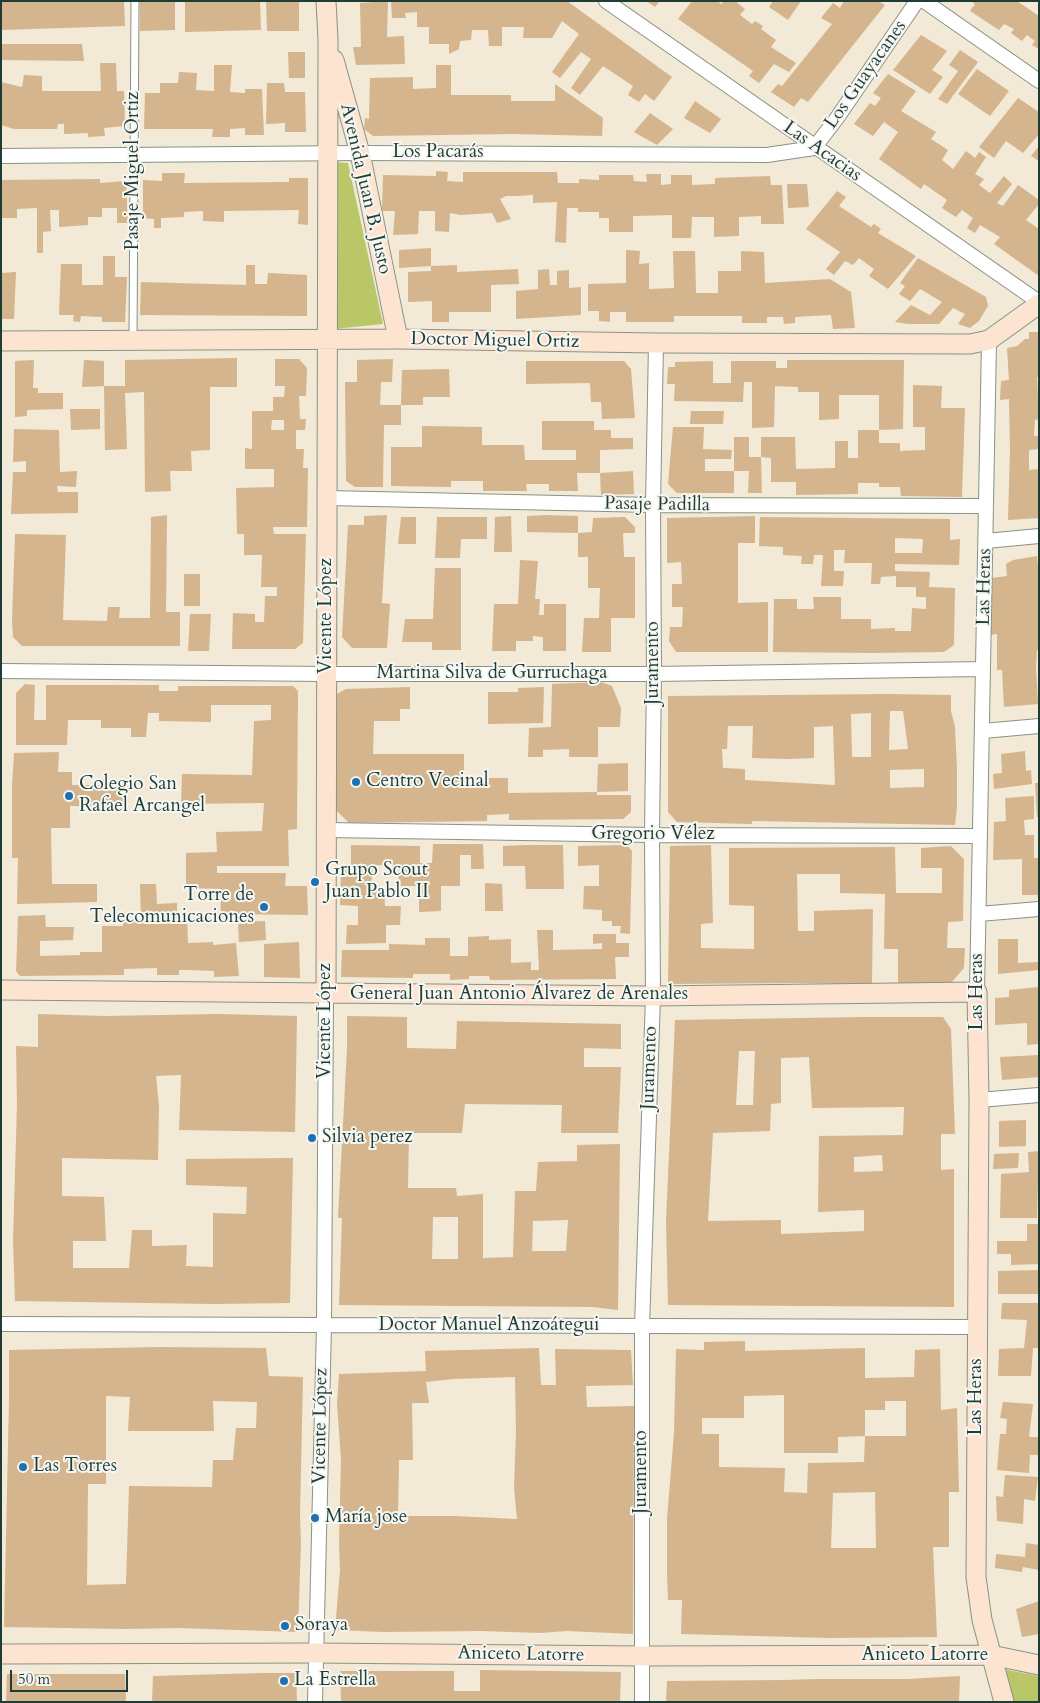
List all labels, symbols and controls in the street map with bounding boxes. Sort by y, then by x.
street label: Los Guayacanes [820,16,912,134]
street label: Pasaje Miguel Ortiz [123,91,145,251]
street label: Avenida Juan B. Justo [334,101,396,277]
street label: Las Acacias [779,117,865,187]
street label: Los Pacarás [392,142,484,164]
street label: Doctor Miguel Ortiz [410,328,580,354]
street label: Pasaje Padilla [604,493,710,517]
street label: Las Heras [973,548,997,626]
street label: Vicente López [316,558,338,674]
street label: Juramento [643,621,665,705]
street label: Martina Silva de Gurruchaga [377,663,607,685]
place label: Centro Vecinal [366,771,489,793]
place label: Colegio San Rafael Arcangel [79,774,205,818]
marker: Centro Vecinal [350,776,362,788]
marker: Colegio San Rafael Arcangel [63,790,75,802]
street label: Gregorio Vélez [591,824,715,846]
place label: Grupo Scout Juan Pablo II [325,860,429,904]
marker: Grupo Scout Juan Pablo II [309,876,321,888]
place label: Torre de Telecomunicaciones [89,885,254,929]
marker: Torre de Telecomunicaciones [258,901,270,913]
street label: Las Heras [967,953,989,1031]
street label: Vicente López [315,963,337,1079]
street label: General Juan Antonio Álvarez de Arenales [350,984,688,1006]
street label: Juramento [637,1026,663,1110]
place label: Silvia perez [322,1127,413,1149]
marker: Silvia perez [306,1132,318,1144]
street label: Doctor Manuel Anzoátegui [379,1315,599,1337]
street label: Las Heras [966,1358,988,1436]
street label: Vicente López [309,1368,333,1484]
street label: Juramento [631,1430,653,1514]
place label: Las Torres [33,1456,117,1478]
marker: Las Torres [17,1461,29,1473]
place label: María jose [325,1507,407,1529]
marker: María jose [309,1512,321,1524]
place label: Soraya [295,1615,348,1637]
marker: Soraya [279,1620,291,1632]
street label: Aniceto Latorre [457,1642,585,1668]
street label: Aniceto Latorre [862,1645,988,1667]
scale bar [12,1660,130,1692]
text: 50 m [18,1669,50,1689]
place label: La Estrella [294,1670,376,1692]
marker: La Estrella [278,1675,290,1687]

